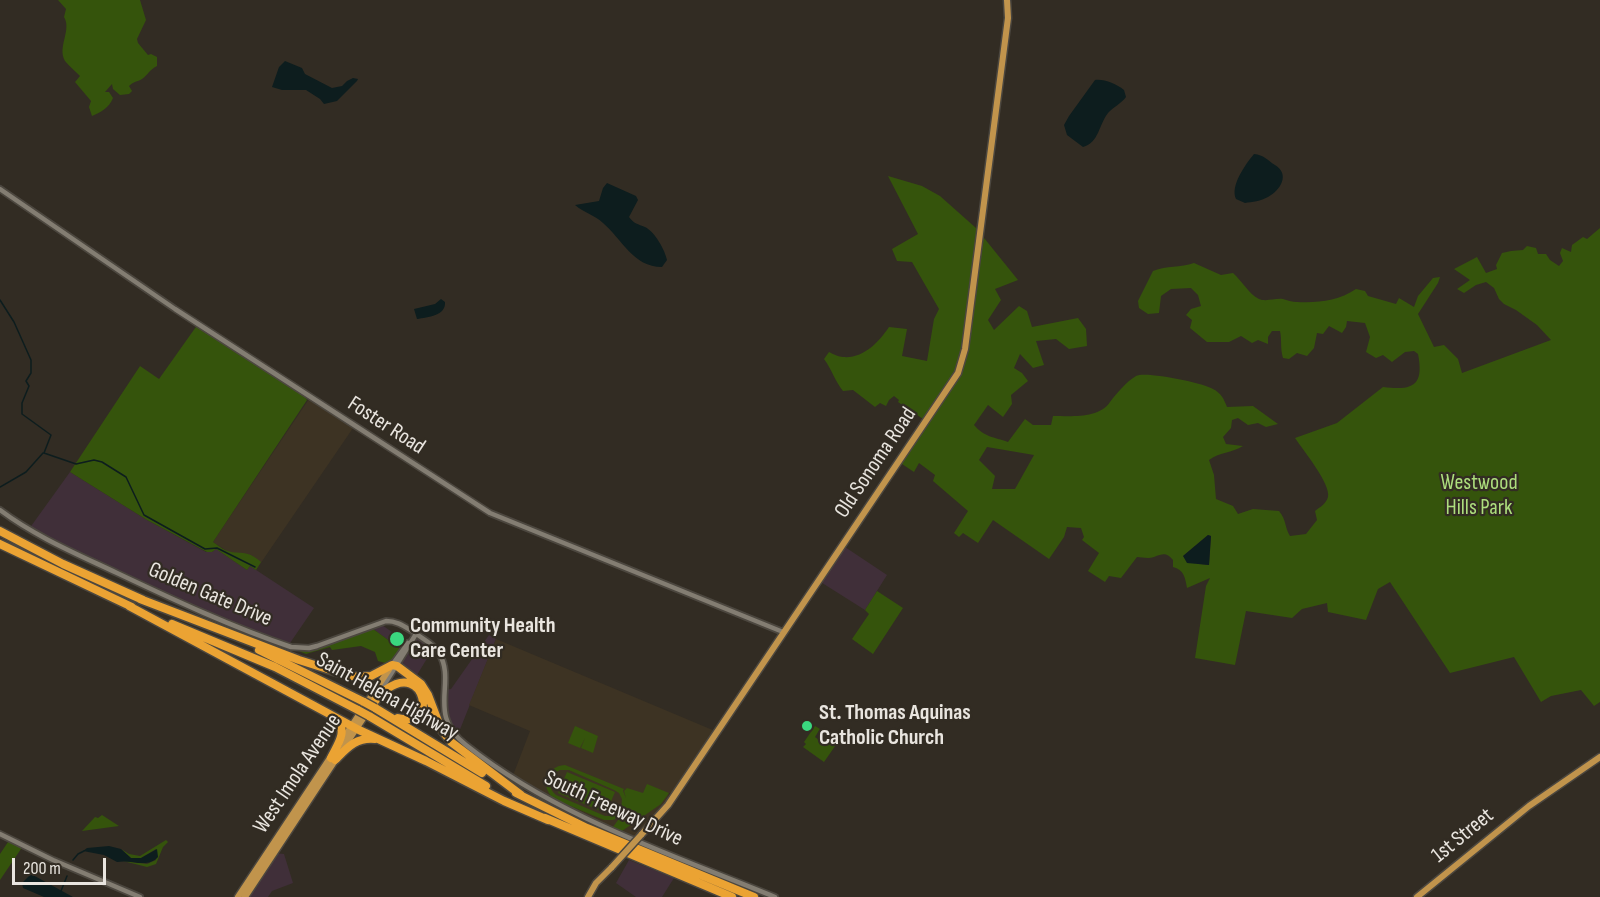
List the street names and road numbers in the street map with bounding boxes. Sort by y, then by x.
street label: Foster Road [342,391,430,461]
street label: Old Sonoma Road [829,403,923,523]
street label: Golden Gate Drive [144,557,276,633]
street label: Saint Helena Highway [311,647,463,747]
street label: West Imola Avenue [248,709,348,839]
street label: South Freeway Drive [539,765,687,853]
street label: 1st Street [1427,803,1499,869]

